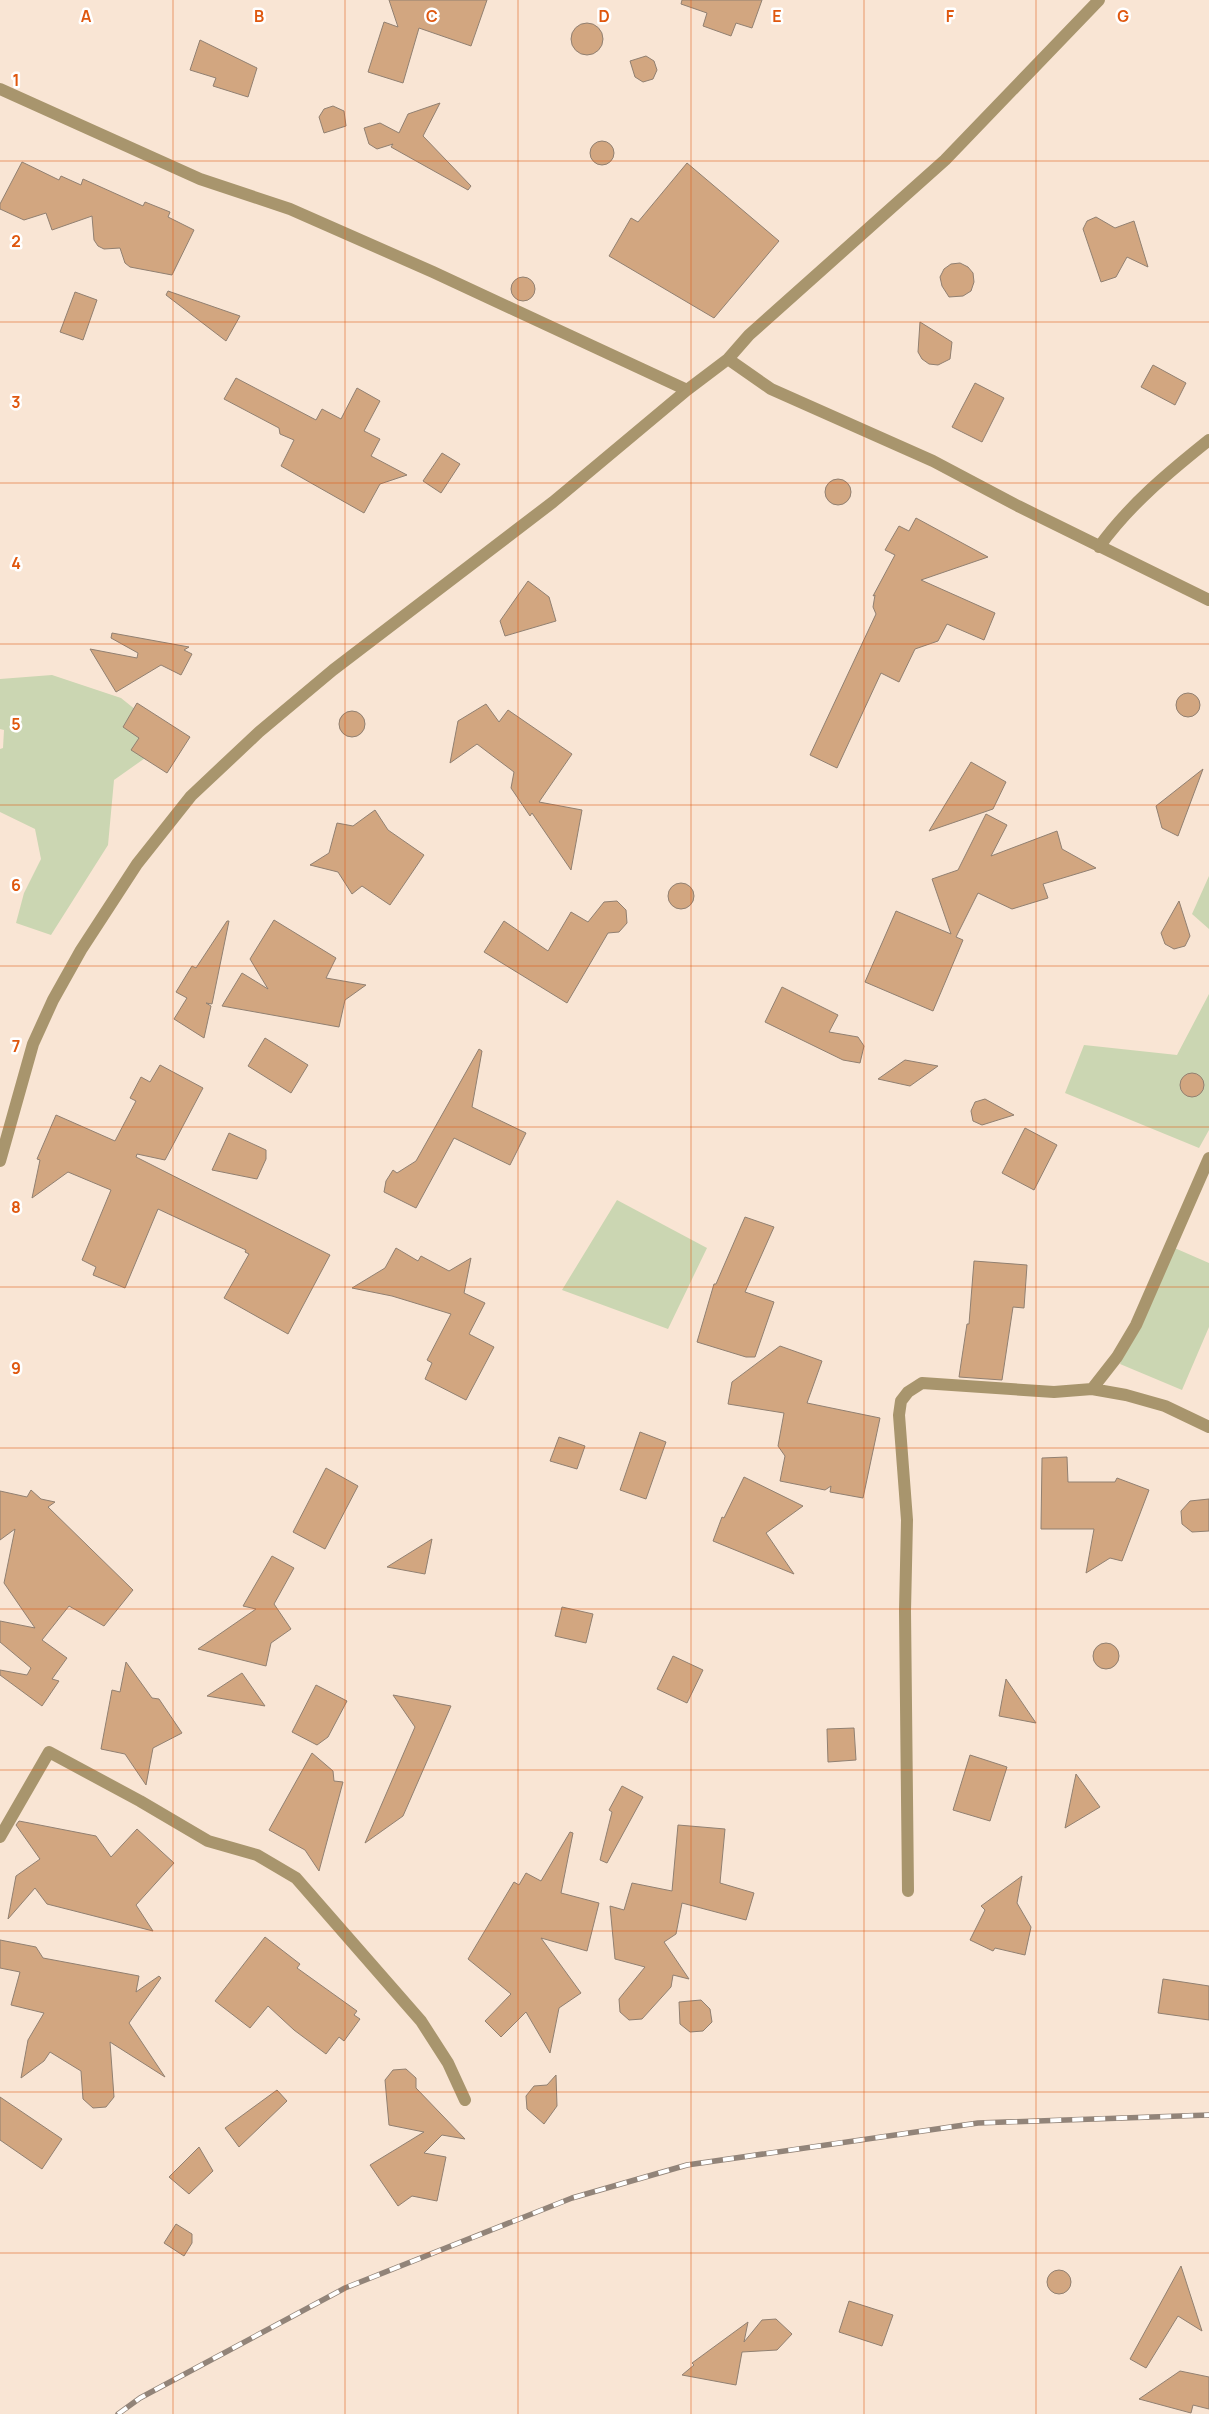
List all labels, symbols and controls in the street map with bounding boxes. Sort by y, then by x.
text: A [81,5,92,27]
text: B [254,5,264,27]
text: C [426,5,438,27]
text: D [598,5,610,27]
text: E [772,5,782,27]
text: F [946,5,955,27]
text: G [1117,5,1129,27]
text: 1 [12,69,20,91]
text: 2 [11,230,21,252]
text: 3 [11,391,21,413]
text: 4 [11,552,21,574]
text: 5 [11,713,21,735]
text: 6 [11,874,21,896]
text: 7 [12,1035,20,1057]
text: 8 [11,1196,21,1218]
text: 9 [11,1357,21,1379]

